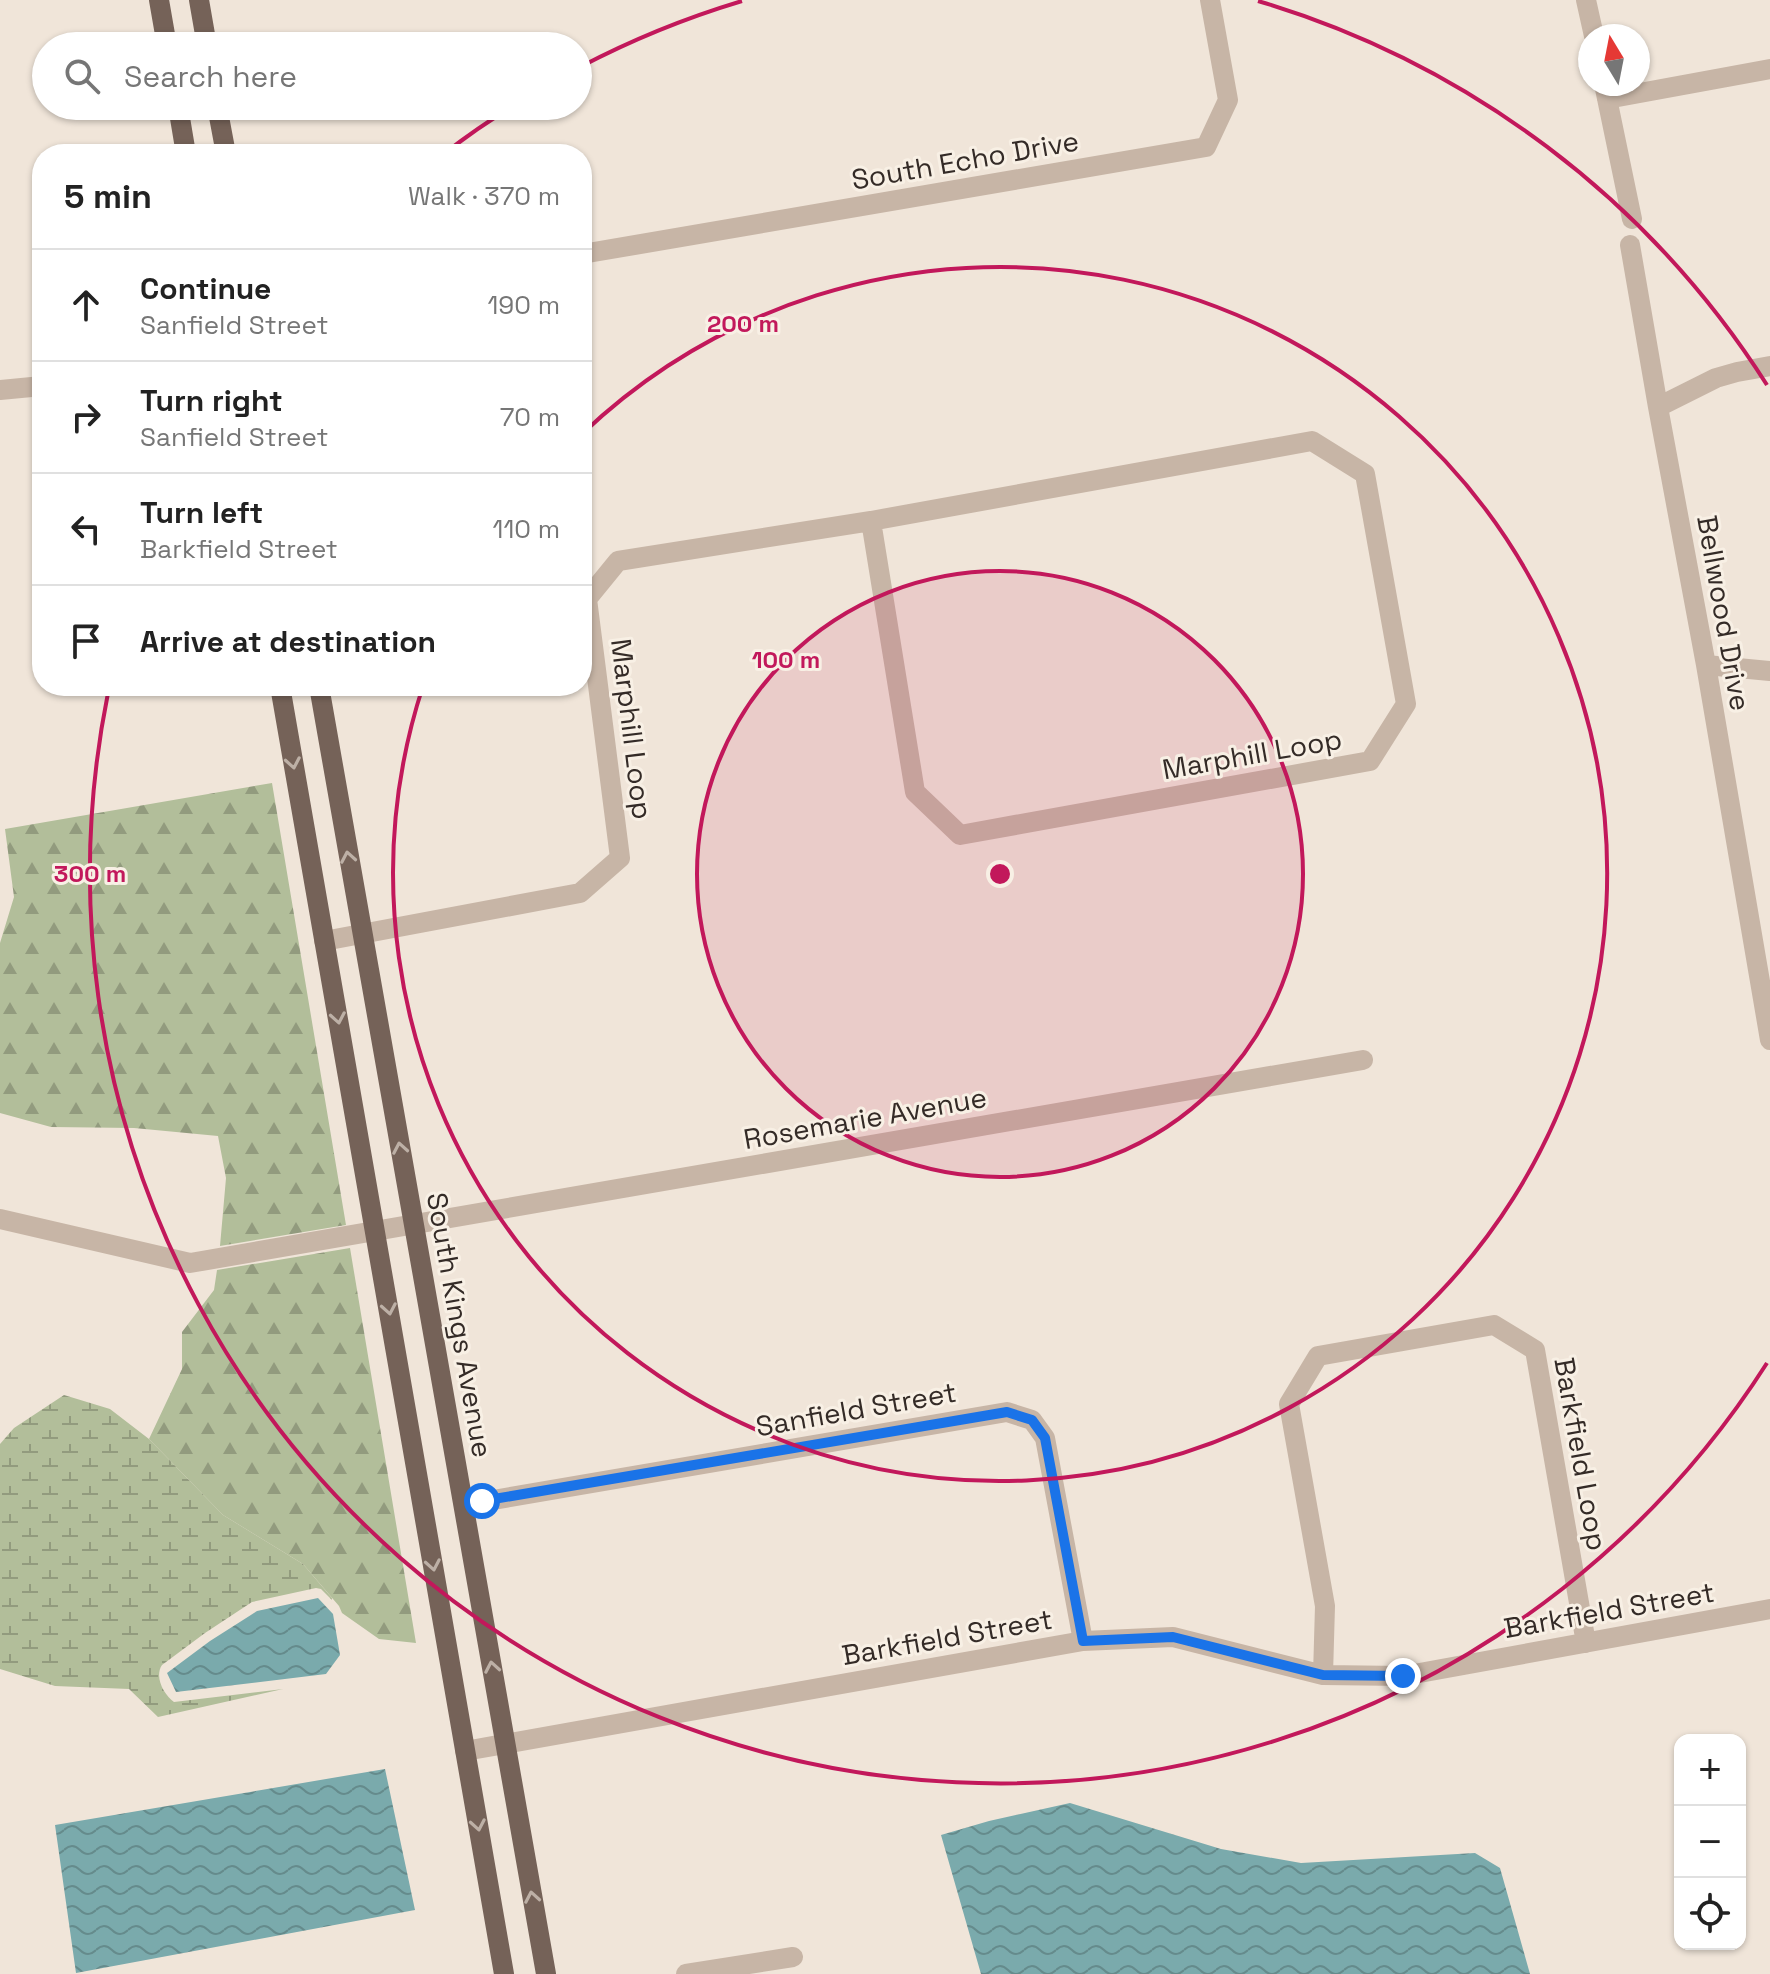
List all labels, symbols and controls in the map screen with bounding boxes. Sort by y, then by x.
north arrow [1578,24,1650,96]
search box [32,32,592,120]
icon: search [60,54,104,98]
text: Search here [124,57,297,96]
street label: South Echo Drive [849,122,1081,198]
text: 5 min [64,175,152,218]
text: Walk · 370 m [408,179,560,213]
text: Continue [140,269,271,308]
icon: ahead [64,283,108,327]
text: 190 m [488,288,560,322]
text: Sanfield Street [140,308,328,342]
text: 200 m [707,308,779,339]
text: Turn right [140,381,283,420]
icon: right [64,395,108,439]
text: 70 m [500,400,560,434]
text: Sanfield Street [140,420,328,454]
text: Turn left [140,493,263,532]
icon: left [64,507,108,551]
text: 110 m [493,512,560,546]
street label: Bellwood Drive [1689,512,1759,714]
text: Barkfield Street [140,532,338,566]
icon: arrive [64,619,108,663]
text: Arrive at destination [140,622,436,661]
street label: Marphill Loop [603,637,661,821]
text: 100 m [752,644,820,675]
street label: Marphill Loop [1159,720,1345,788]
one-way arrow [283,756,300,770]
one-way arrow [341,850,358,864]
text: 300 m [54,858,126,889]
centre of rings [986,860,1014,888]
one-way arrow [328,1011,345,1024]
street label: Rosemarie Avenue [741,1079,989,1157]
one-way arrow [392,1142,409,1155]
street label: South Kings Avenue [419,1190,501,1460]
one-way arrow [380,1302,397,1315]
street label: Barkfield Loop [1546,1355,1616,1553]
street label: Sanfield Street [753,1374,959,1444]
route start [464,1483,500,1519]
one-way arrow [424,1558,441,1572]
street label: Barkfield Street [1501,1574,1717,1646]
street label: Barkfield Street [839,1601,1055,1673]
route end [1385,1658,1421,1694]
one-way arrow [484,1660,501,1674]
map controls [1674,1734,1746,1950]
button: + [1674,1734,1746,1806]
button: − [1674,1806,1746,1878]
one-way arrow [469,1818,486,1832]
button: locate [1674,1878,1746,1950]
one-way arrow [525,1890,542,1904]

